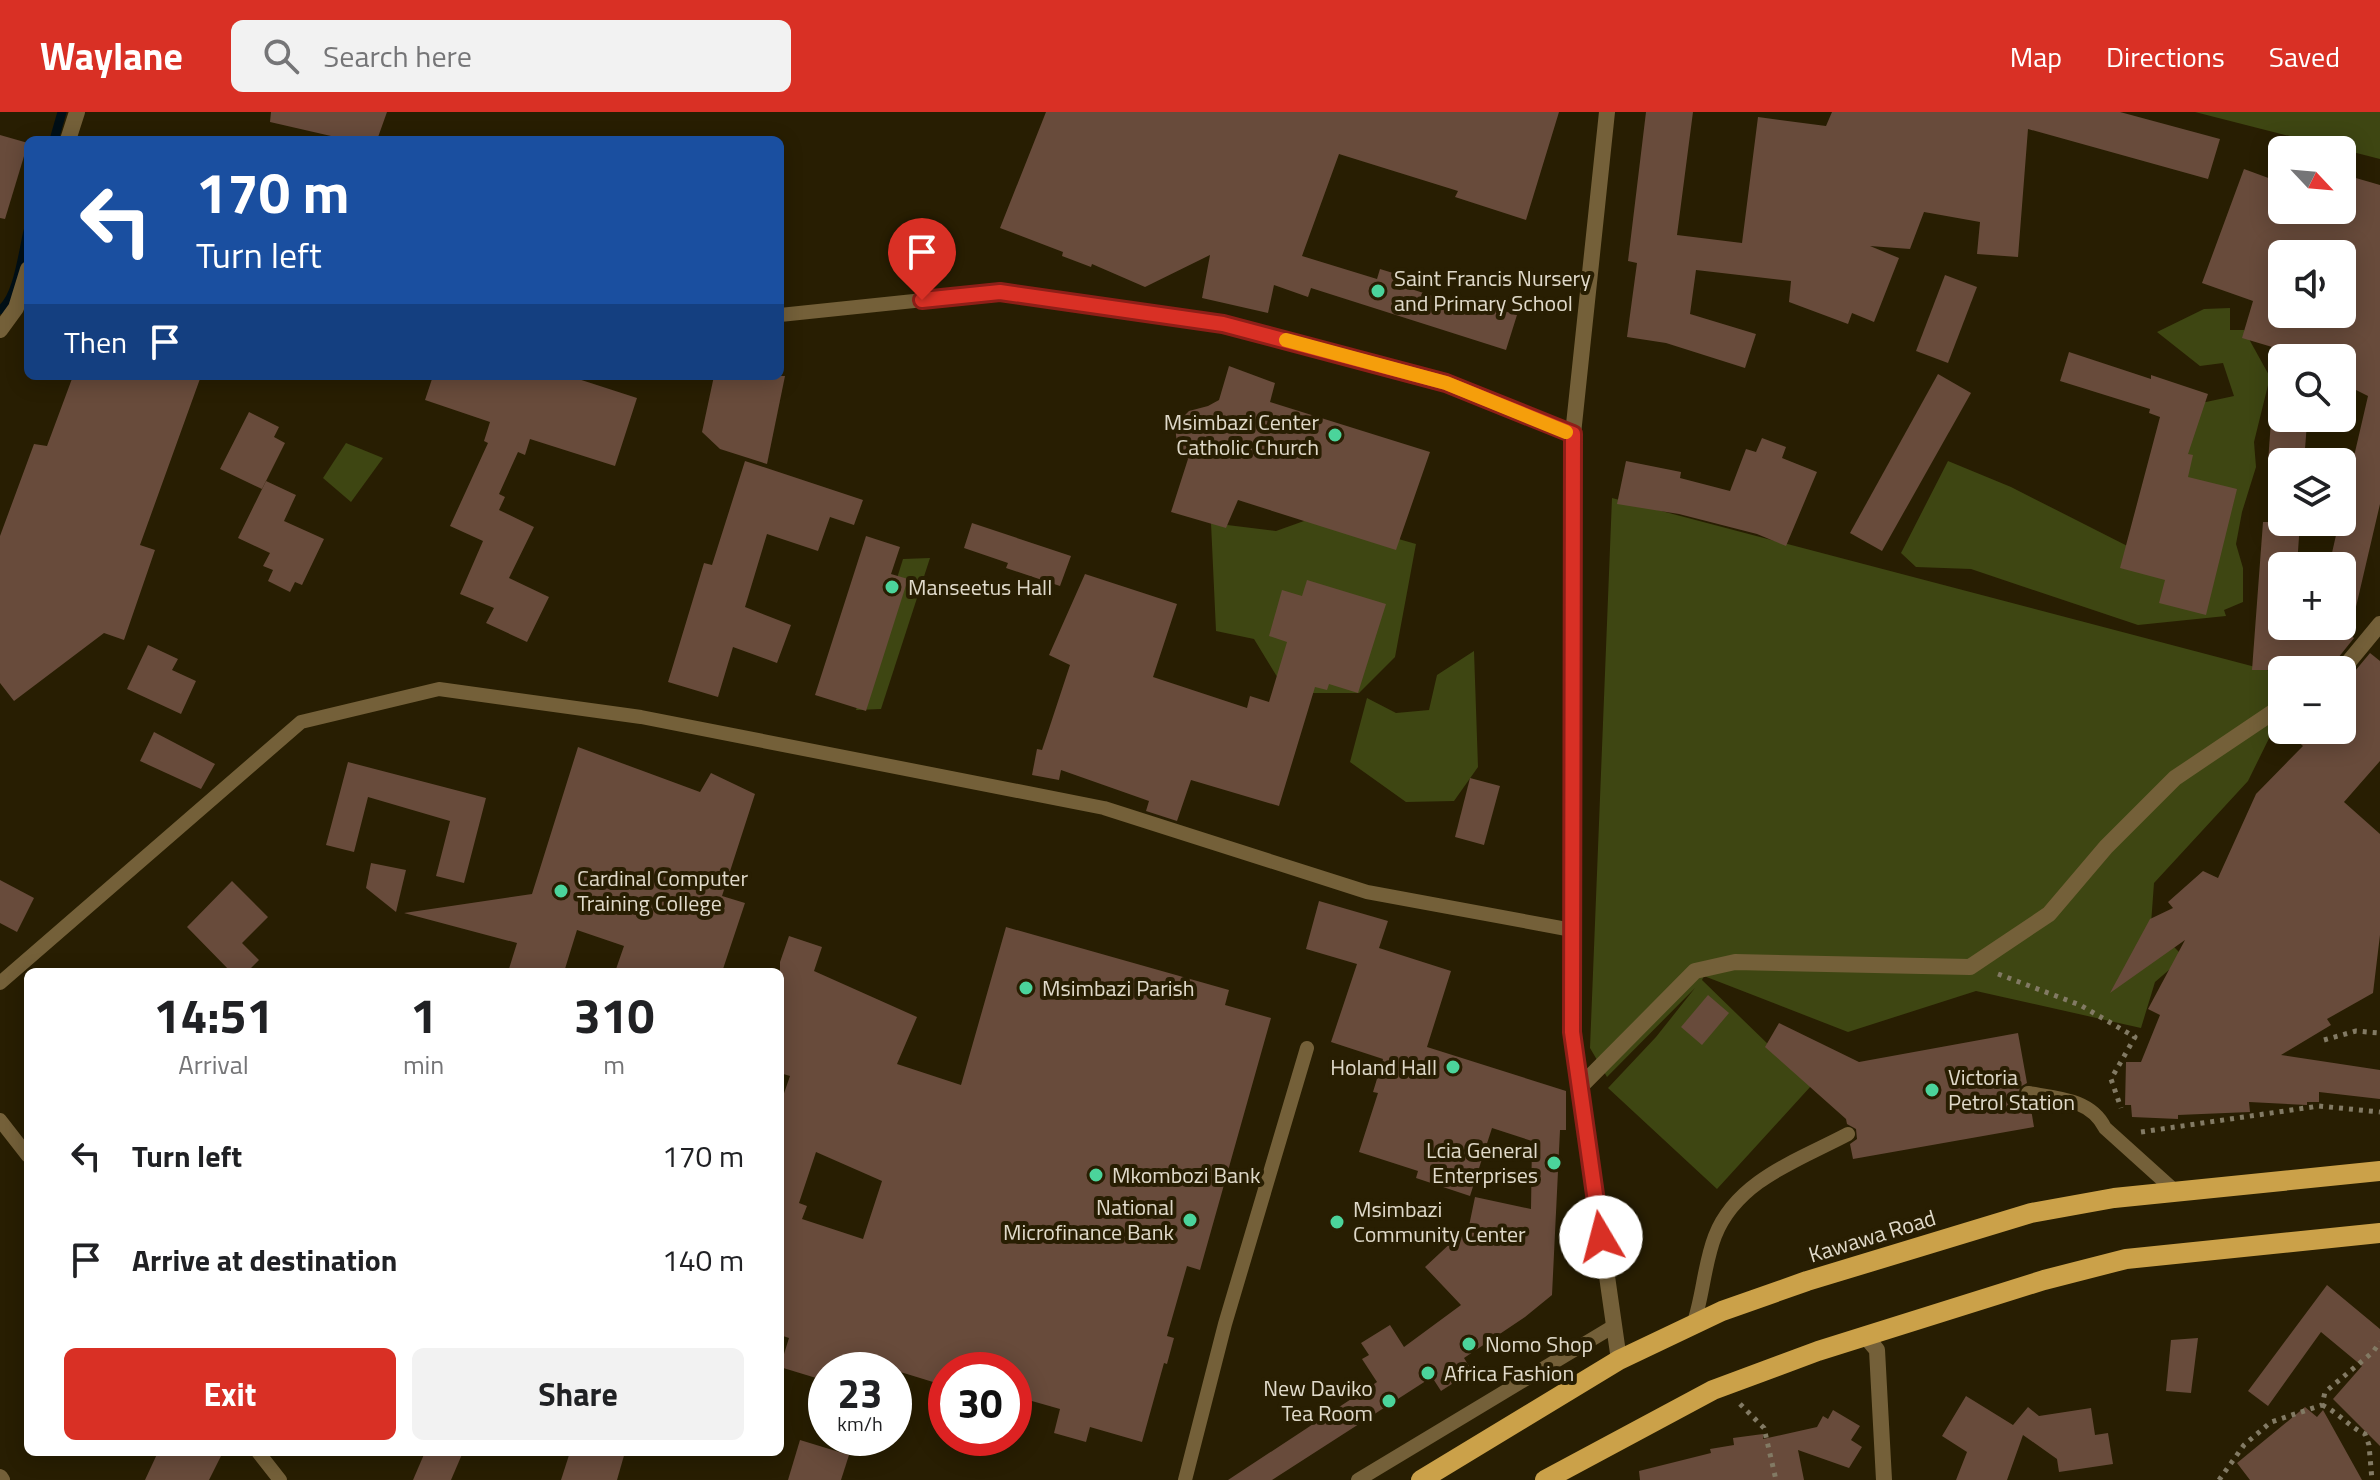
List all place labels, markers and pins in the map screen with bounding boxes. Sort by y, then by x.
pin [888,218,956,300]
place label: Saint Francis Nursery and Primary School [1394,261,1591,320]
marker: Saint Francis Nursery and Primary School [1369,282,1387,300]
place label: Msimbazi Center Catholic Church [1164,405,1319,464]
marker: Msimbazi Center Catholic Church [1326,426,1344,444]
place label: Manseetus Hall [908,570,1052,604]
marker: Manseetus Hall [883,578,901,596]
place label: Cardinal Computer Training College [577,861,748,920]
marker: Cardinal Computer Training College [552,882,570,900]
place label: Msimbazi Parish [1042,971,1195,1005]
marker: Msimbazi Parish [1017,979,1035,997]
place label: Holand Hall [1330,1050,1437,1084]
marker: Holand Hall [1444,1058,1462,1076]
place label: Victoria Petrol Station [1948,1060,2075,1119]
marker: Victoria Petrol Station [1923,1081,1941,1099]
place label: Lcia General Enterprises [1426,1133,1538,1192]
marker: Lcia General Enterprises [1545,1154,1563,1172]
place label: Mkombozi Bank [1112,1158,1261,1192]
marker: Mkombozi Bank [1087,1166,1105,1184]
place label: National Microfinance Bank [1003,1190,1174,1249]
place label: Msimbazi Community Center [1353,1192,1526,1251]
marker: National Microfinance Bank [1181,1211,1199,1229]
marker: Msimbazi Community Center [1328,1213,1346,1231]
place label: Nomo Shop [1485,1327,1593,1361]
marker: Nomo Shop [1460,1335,1478,1353]
place label: Africa Fashion [1444,1356,1574,1390]
marker: Africa Fashion [1419,1364,1437,1382]
place label: New Daviko Tea Room [1263,1371,1373,1430]
marker: New Daviko Tea Room [1380,1392,1398,1410]

